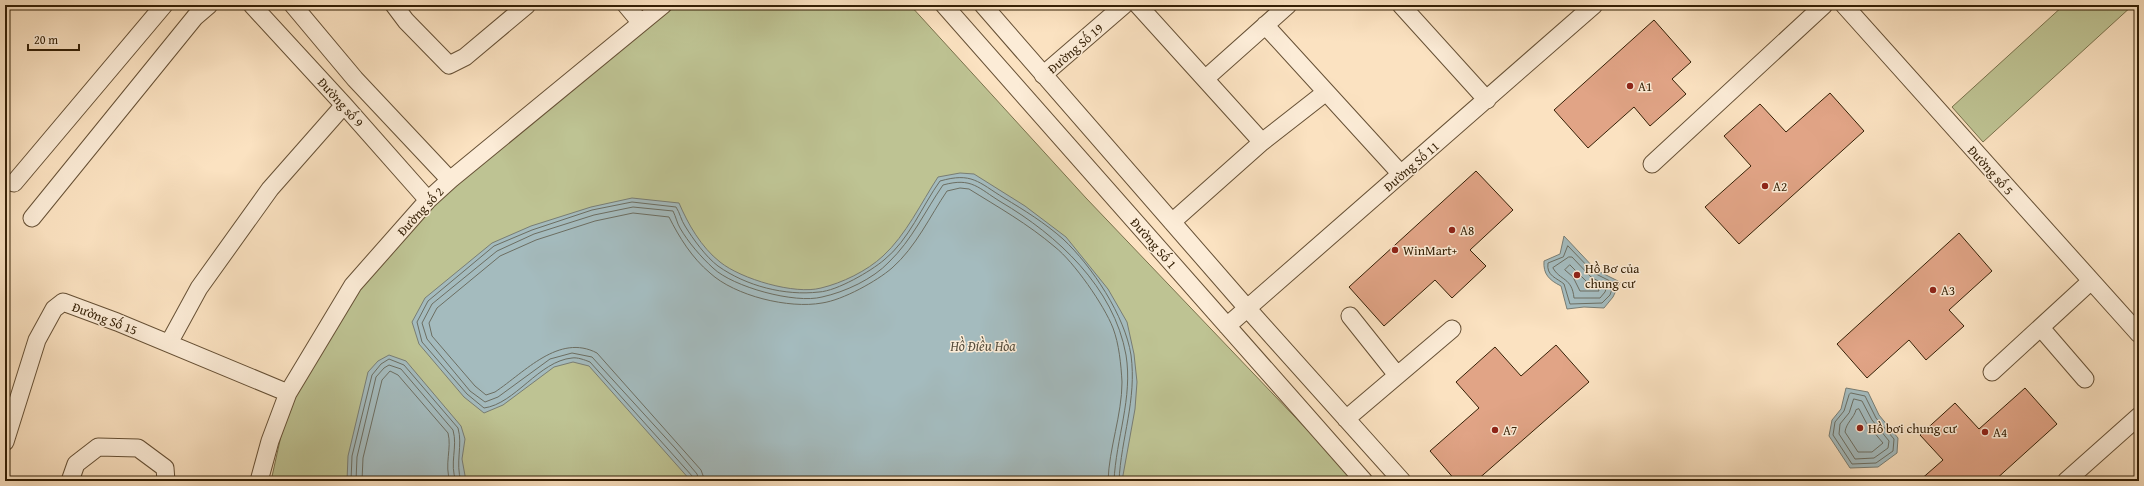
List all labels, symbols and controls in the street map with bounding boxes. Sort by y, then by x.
street label: Đường Số 19 [1043,19,1107,78]
scale bar [28,26,79,52]
text: 20 m [34,31,58,48]
street label: Đường số 9 [313,73,368,131]
place label: A1 [1638,77,1652,96]
marker: A1 [1625,81,1635,91]
street label: Đường Số 11 [1379,137,1443,196]
street label: Đường số 5 [1963,141,2018,199]
place label: A2 [1773,177,1787,196]
marker: A2 [1760,181,1770,191]
street label: Đường số 2 [393,183,448,240]
street label: Đường Số 1 [1126,214,1181,273]
place label: A8 [1460,221,1474,240]
marker: A8 [1447,225,1457,235]
place label: WinMart+ [1403,241,1458,260]
marker: WinMart+ [1390,245,1400,255]
place label: Hồ Bơ của chung cư [1585,259,1640,293]
marker: Hồ Bơ của chung cư [1572,270,1582,280]
place label: A3 [1941,281,1955,300]
marker: A3 [1928,285,1938,295]
street label: Đường Số 15 [70,297,140,340]
water label: Hồ Điều Hòa [949,336,1016,356]
place label: Hồ bơi chung cư [1868,419,1958,438]
place label: A7 [1503,421,1517,440]
marker: Hồ bơi chung cư [1855,423,1865,433]
place label: A4 [1993,423,2007,442]
marker: A7 [1490,425,1500,435]
marker: A4 [1980,427,1990,437]

